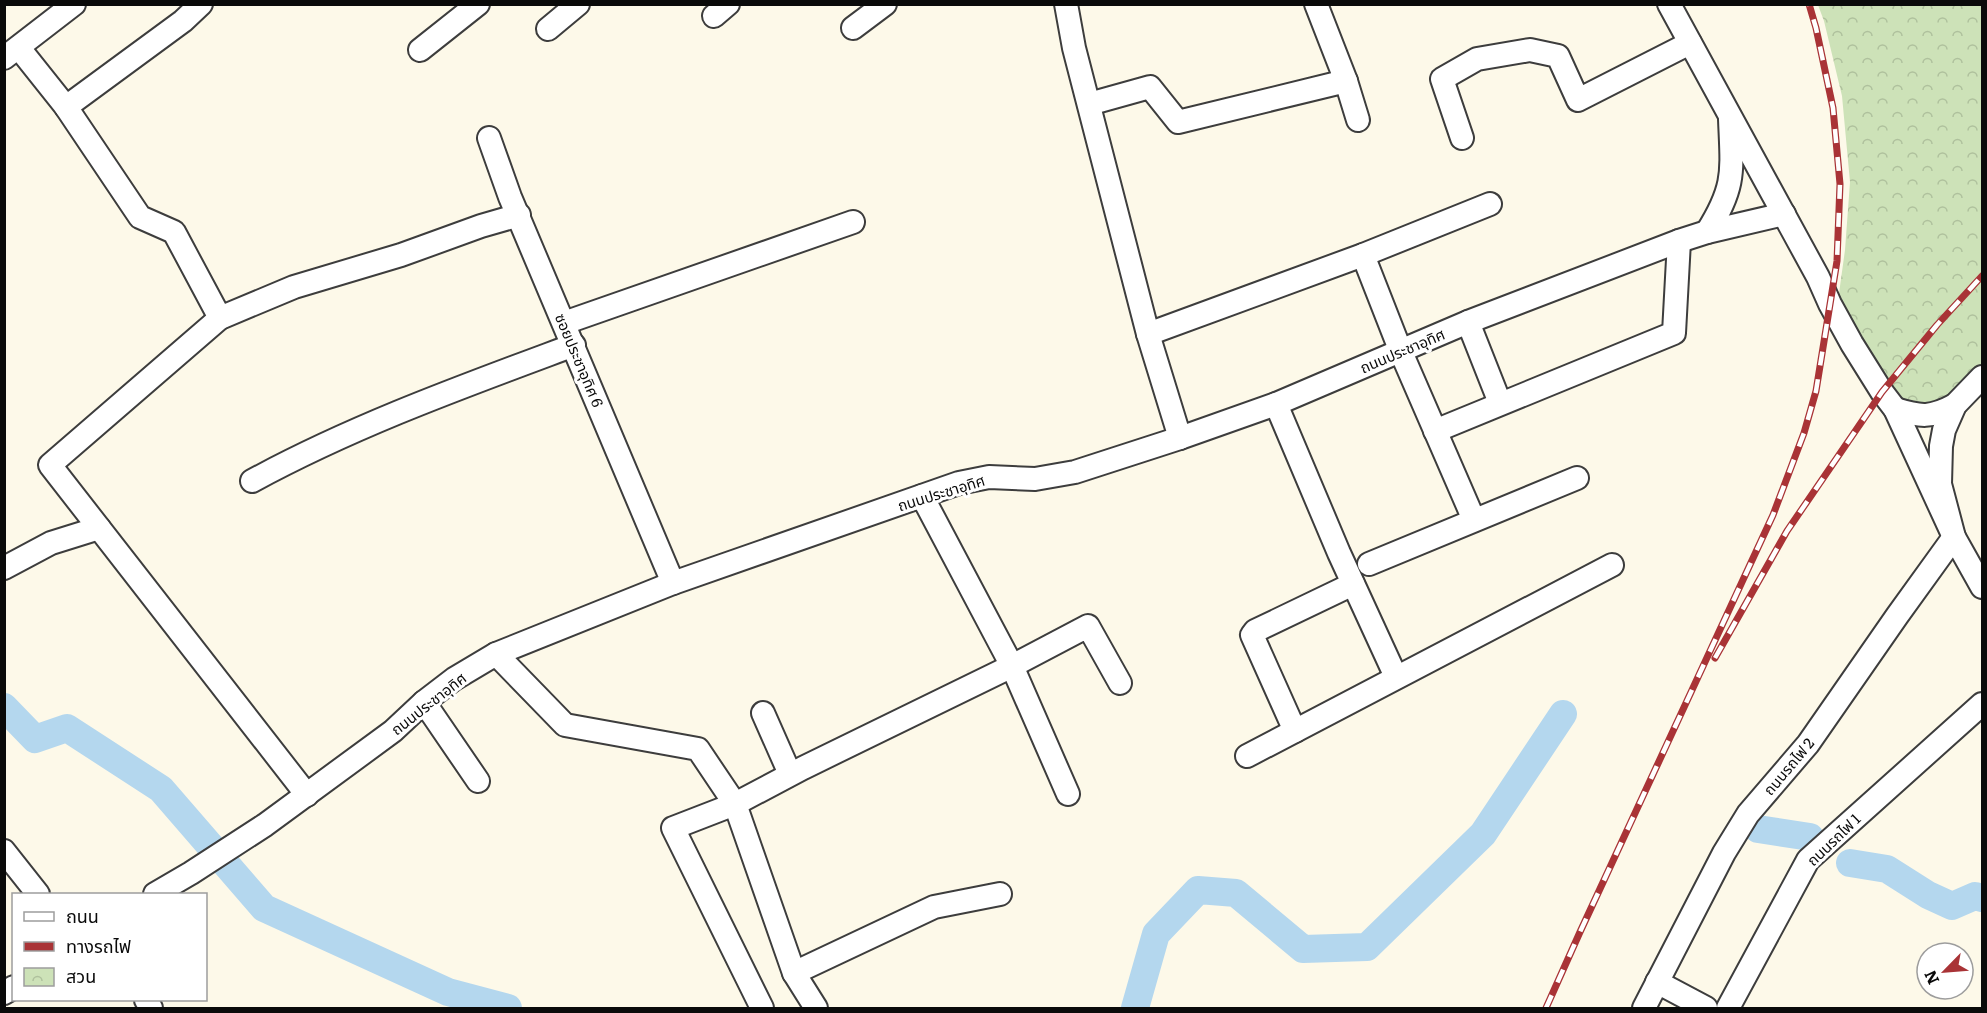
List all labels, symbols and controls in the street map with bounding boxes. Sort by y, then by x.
street label: ซอยประชาอุทิศ 6 [550,310,610,410]
street label: ถนนประชาอุทิศ [1356,322,1448,378]
street label: ถนนประชาอุทิศ [894,468,988,516]
street label: ถนนประชาอุทิศ [385,666,471,740]
street label: ถนนรถไฟ 2 [1757,732,1819,800]
street label: ถนนรถไฟ 1 [1801,807,1865,871]
legend [12,893,207,1001]
text: ถนน [66,902,99,929]
text: ทางรถไฟ [66,932,131,959]
north arrow [1915,941,1975,1001]
text: สวน [66,962,96,989]
text: N [1917,967,1944,989]

